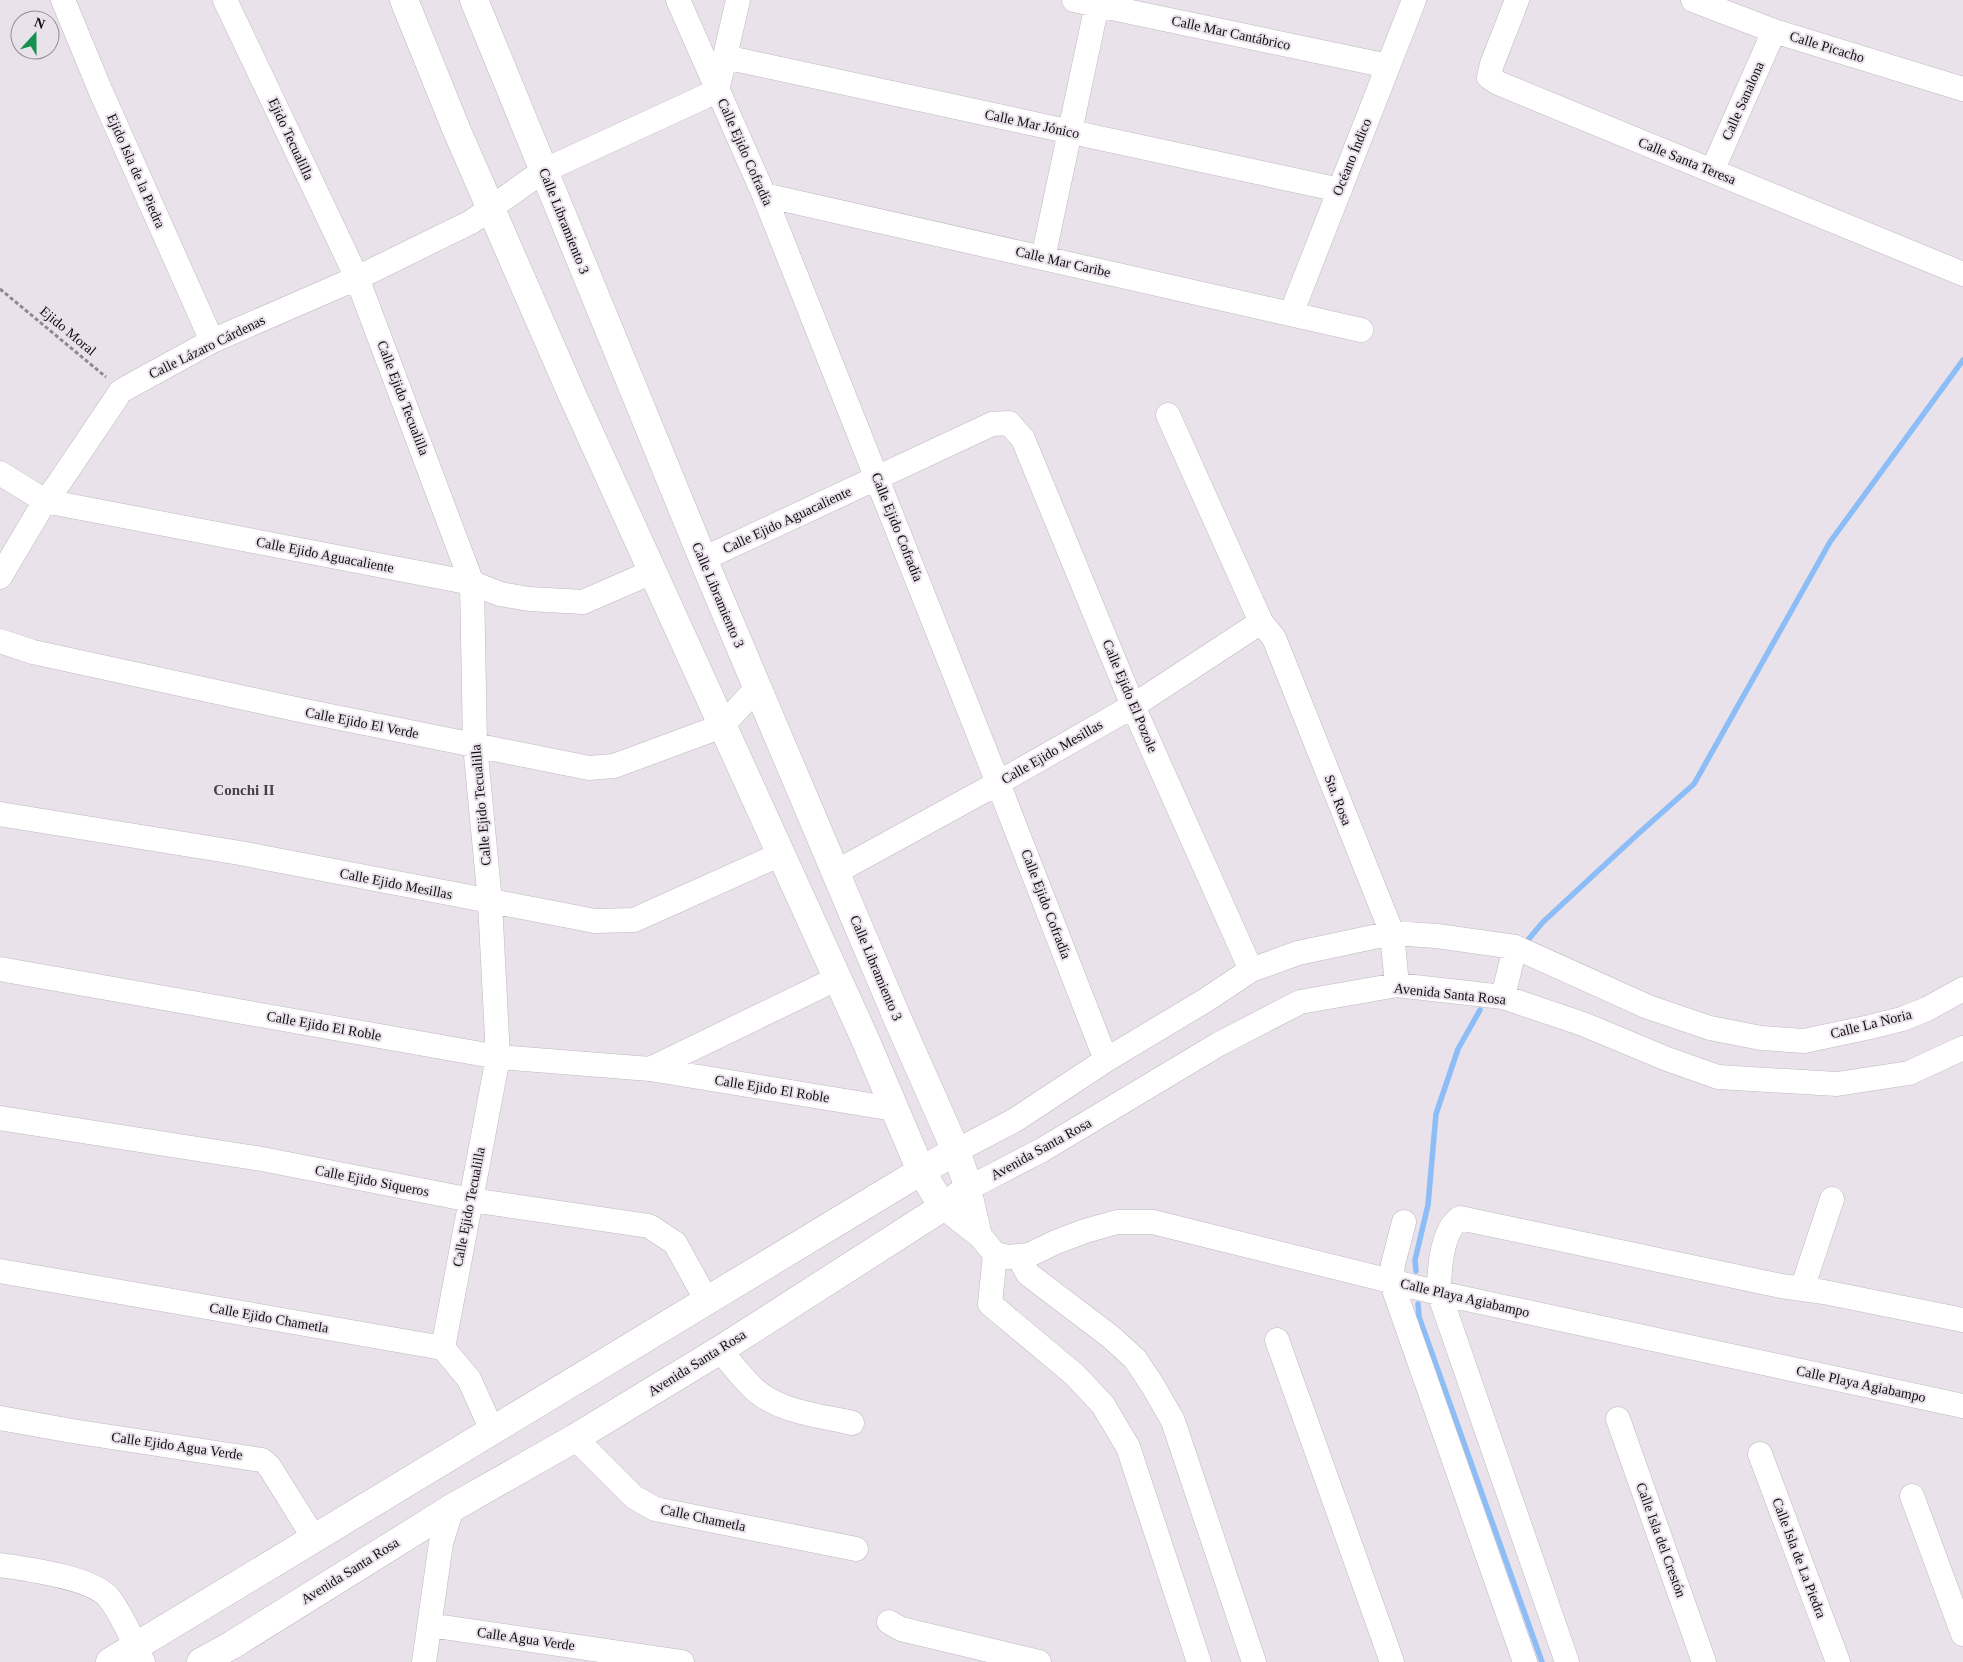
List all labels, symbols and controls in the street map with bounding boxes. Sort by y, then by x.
north arrow [10,10,60,60]
street label: Calle Mar Cantábrico [1170,13,1292,53]
text: N [32,15,47,32]
street label: Calle Picacho [1788,29,1866,65]
street label: Calle Sanalona [1719,59,1767,143]
street label: Ejido Tecualilla [265,96,317,183]
street label: Calle Ejido Cofradía [715,96,776,209]
street label: Calle Mar Jónico [983,107,1081,141]
street label: Ejido Isla de la Piedra [104,111,168,231]
street label: Océano Índico [1329,116,1374,198]
street label: Calle Santa Teresa [1636,135,1739,188]
street label: Calle Libramiento 3 [536,166,592,276]
street label: Calle Mar Caribe [1014,244,1112,280]
street label: Ejido Moral [37,303,99,359]
street label: Calle Lázaro Cárdenas [146,312,268,382]
street label: Calle Ejido Tecualilla [374,339,432,458]
street label: Calle Ejido Cofradía [868,470,926,584]
street label: Calle Ejido Aguacaliente [720,484,854,556]
street label: Calle Ejido Aguacaliente [255,534,395,576]
street label: Calle Libramiento 3 [689,540,747,650]
street label: Calle Ejido El Pozole [1099,637,1161,755]
street label: Calle Ejido El Verde [304,705,420,741]
street label: Calle Ejido Mesillas [999,717,1105,787]
street label: Calle Ejido Tecualilla [468,743,494,866]
street label: Sta. Rosa [1322,773,1355,828]
district label: Conchi II [213,782,275,798]
street label: Calle Ejido Cofradía [1018,847,1074,962]
street label: Calle Ejido Mesillas [338,866,454,902]
street label: Calle Libramiento 3 [847,913,905,1023]
street label: Avenida Santa Rosa [1393,981,1507,1007]
street label: Calle La Noria [1829,1006,1914,1041]
street label: Calle Ejido El Roble [265,1009,383,1043]
street label: Calle Ejido El Roble [713,1072,831,1106]
street label: Avenida Santa Rosa [988,1115,1095,1183]
street label: Calle Ejido Tecualilla [450,1145,488,1268]
street label: Calle Ejido Siqueros [314,1163,430,1199]
street label: Calle Playa Agiabampo [1399,1276,1531,1320]
street label: Calle Ejido Chametla [208,1300,330,1336]
street label: Avenida Santa Rosa [645,1326,749,1399]
street label: Calle Playa Agiabampo [1795,1363,1927,1405]
street label: Calle Ejido Agua Verde [110,1429,244,1463]
street label: Calle Isla del Crestón [1633,1481,1689,1599]
street label: Calle Isla de La Piedra [1769,1496,1829,1621]
street label: Calle Chametla [659,1502,748,1535]
street label: Avenida Santa Rosa [298,1534,402,1607]
street label: Calle Agua Verde [476,1625,576,1653]

